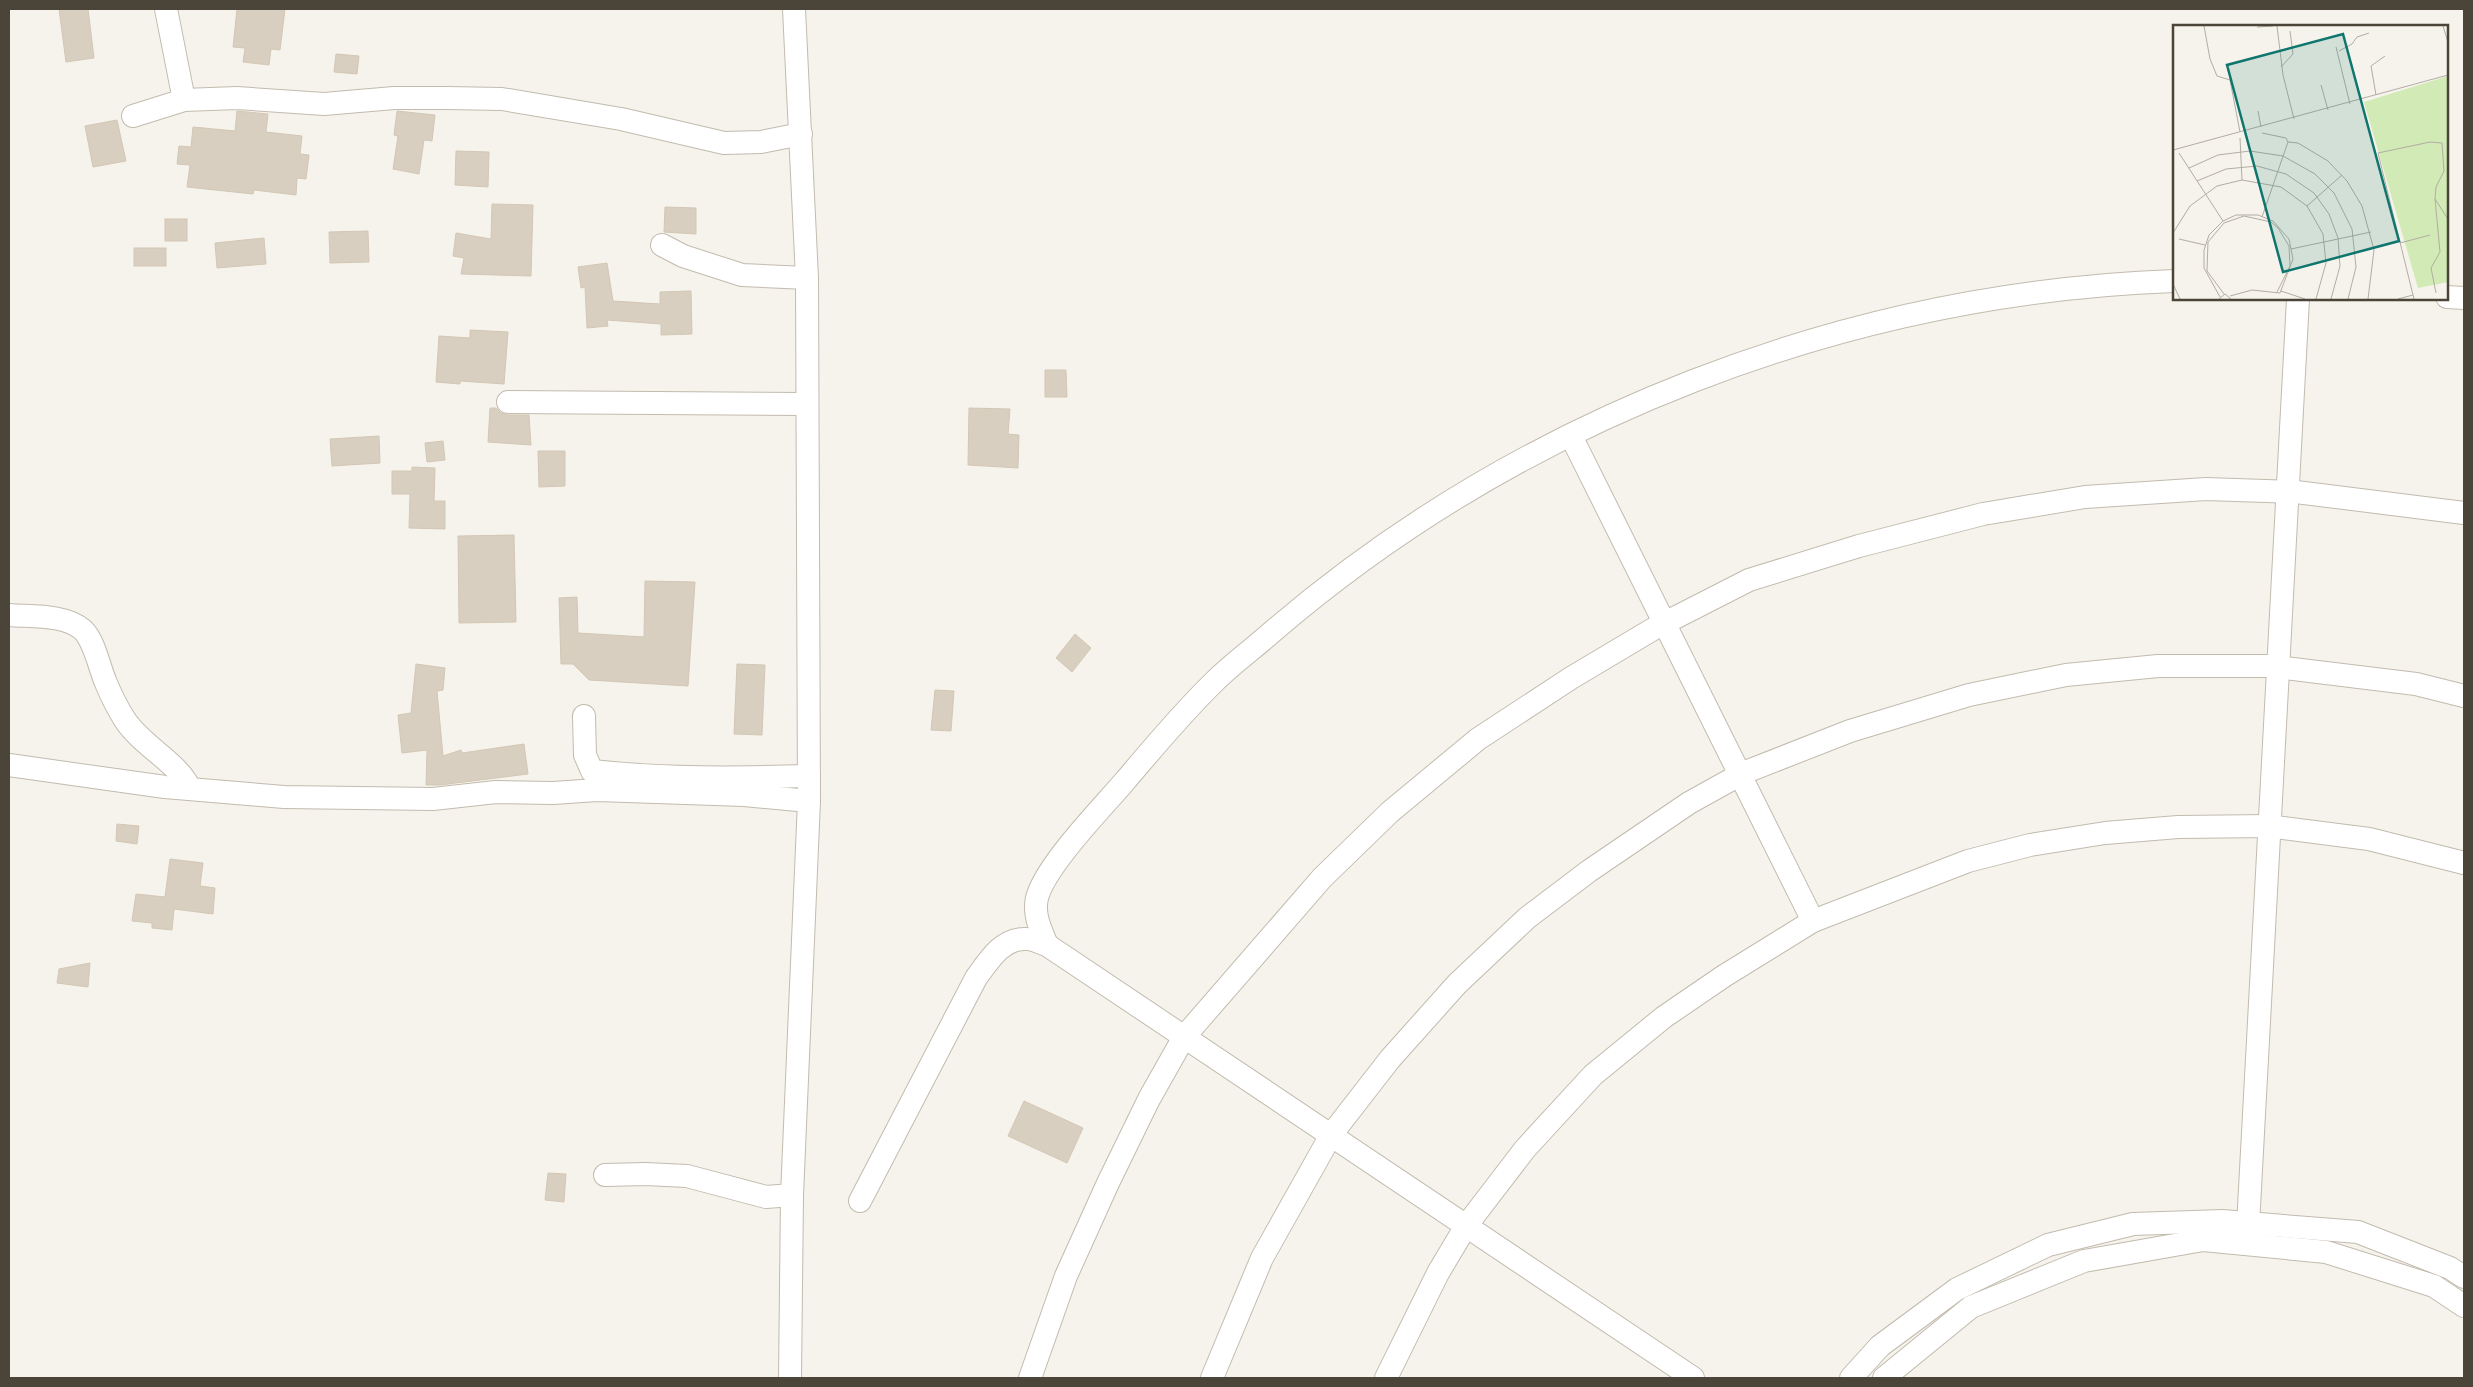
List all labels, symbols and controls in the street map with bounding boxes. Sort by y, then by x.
inset map [2173,25,2448,300]

